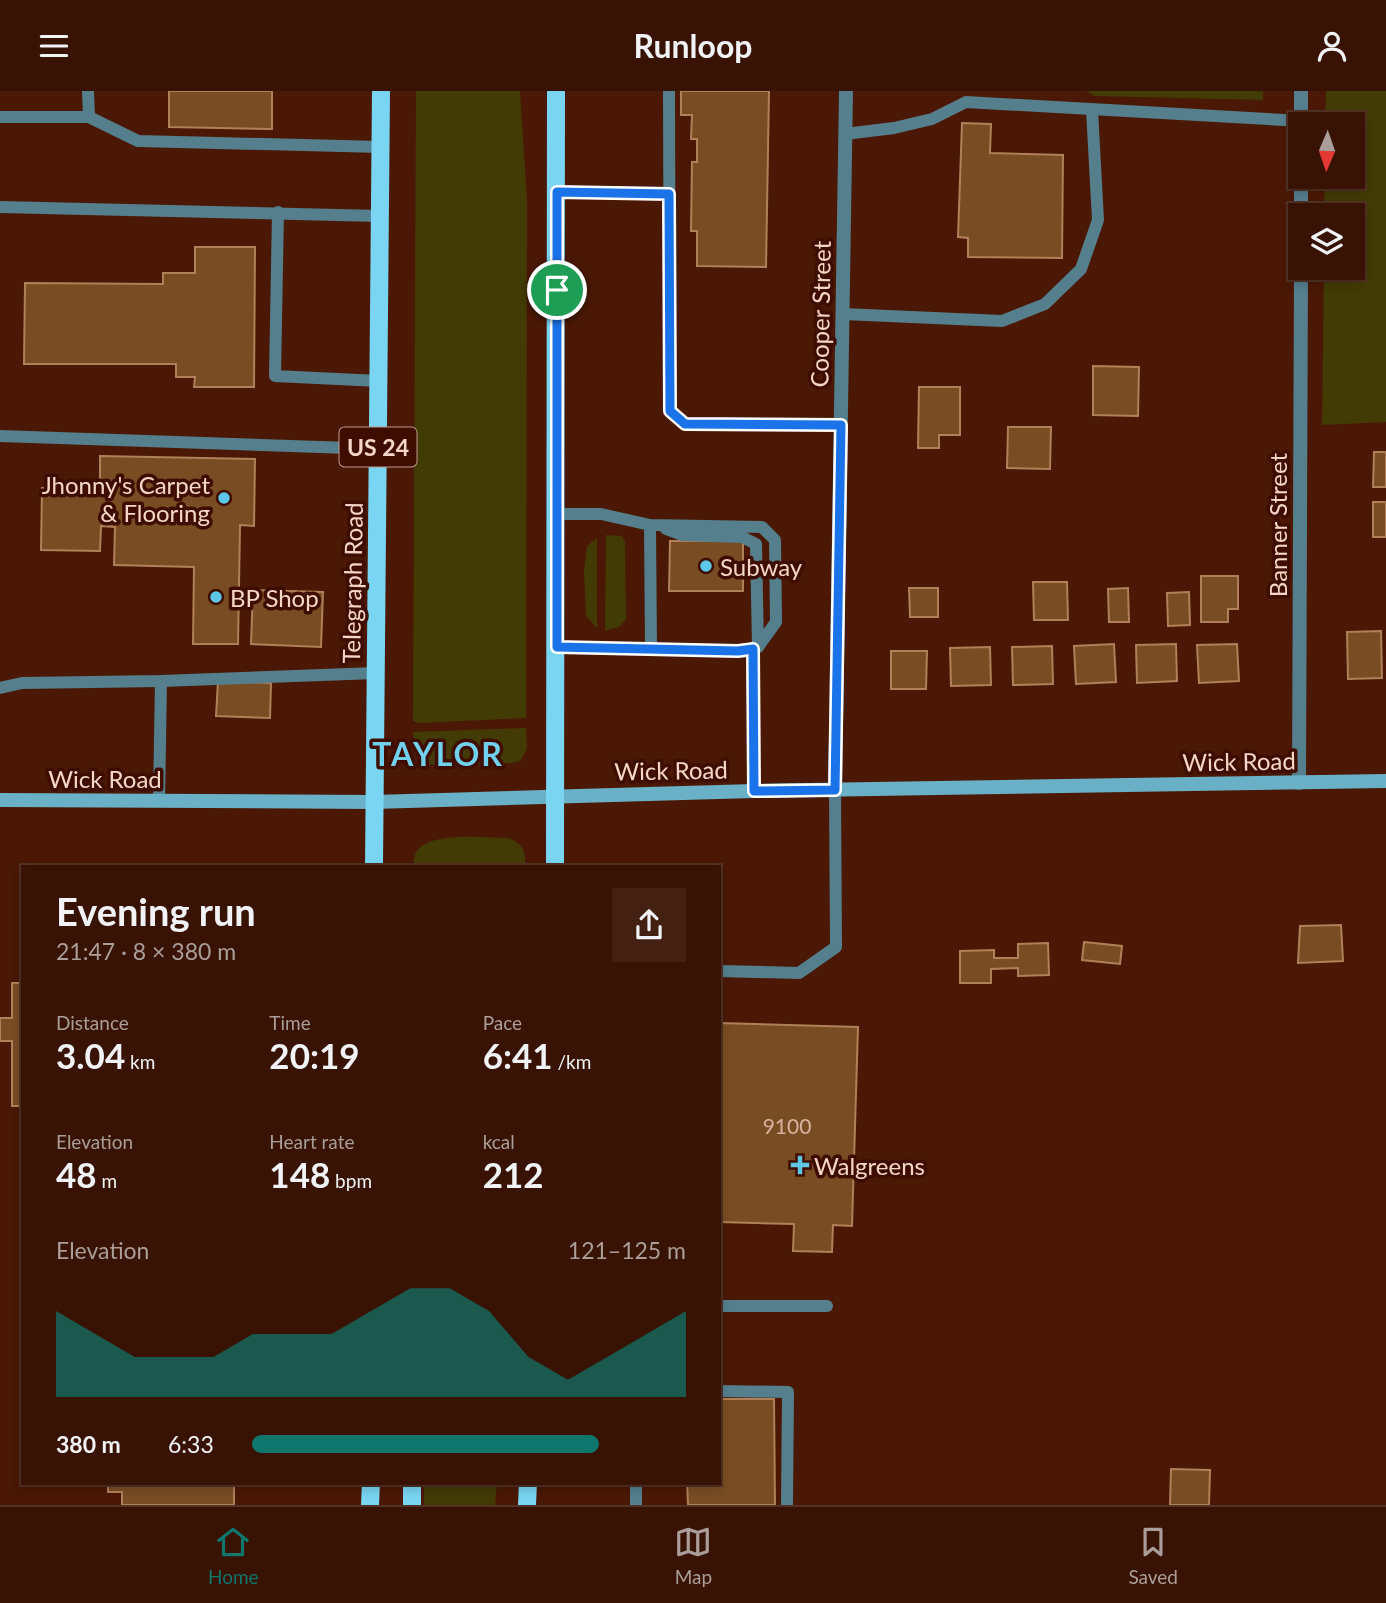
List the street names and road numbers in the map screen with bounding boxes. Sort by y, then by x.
street label: Cooper Street [804,240,836,388]
road number: US 24 [340,427,416,467]
street label: Banner Street [1263,452,1292,597]
street label: Telegraph Road [336,502,368,664]
street label: Wick Road [1182,746,1296,776]
street label: Wick Road [614,755,728,785]
street label: Wick Road [48,764,162,793]

